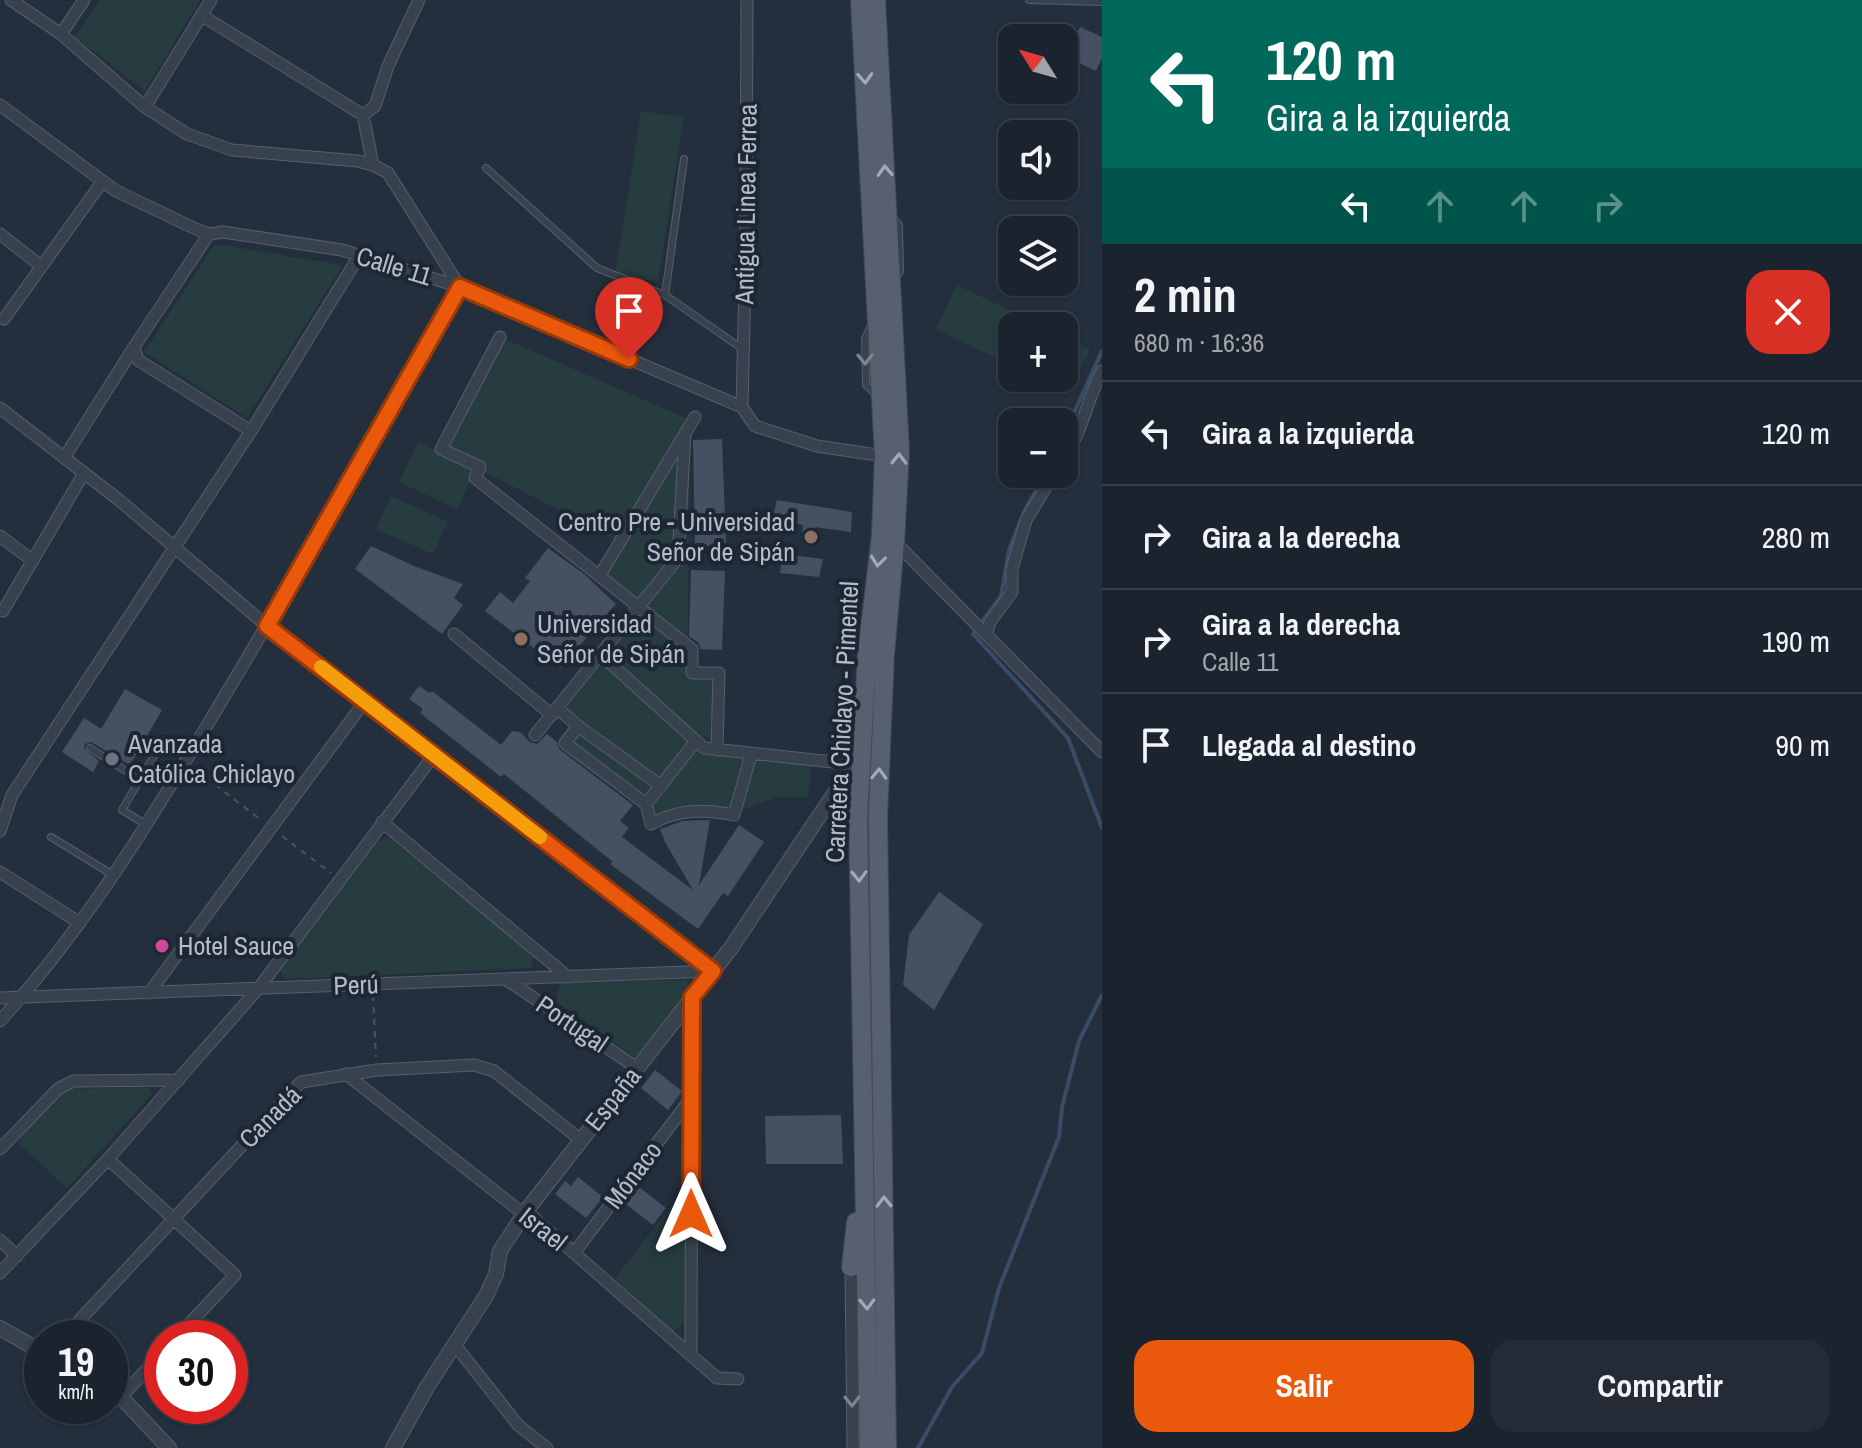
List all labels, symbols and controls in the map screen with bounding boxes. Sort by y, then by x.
text: 120 m [1266,22,1396,97]
north arrow [998,24,1078,104]
map controls [998,24,1078,488]
icon: left [1134,32,1238,136]
one-way arrow [856,72,873,85]
text: Gira a la izquierda [1266,94,1511,142]
street label: Antigua Linea Ferrea [726,103,765,306]
button: sound [998,120,1078,200]
one-way arrow [876,164,893,177]
icon: left [1334,184,1378,228]
icon: ahead [1418,184,1462,228]
icon: ahead [1502,184,1546,228]
icon: right [1586,184,1630,228]
button: layers [998,216,1078,296]
street label: Calle 11 [352,238,436,294]
text: 2 min [1134,262,1237,327]
button: close [1746,270,1830,354]
pin [595,277,663,359]
icon: arrive [607,289,651,333]
button: + [998,312,1078,392]
text: 680 m · 16:36 [1134,325,1264,360]
one-way arrow [857,353,874,366]
button: − [998,408,1078,488]
icon: left [1134,411,1178,455]
text: Gira a la izquierda [1202,413,1414,453]
text: 120 m [1762,413,1830,453]
one-way arrow [890,452,908,465]
place label: Centro Pre - Universidad Señor de Sipán [558,504,795,569]
icon: right [1134,515,1178,559]
text: Gira a la derecha [1202,517,1400,557]
text: 280 m [1762,517,1830,557]
marker: Centro Pre - Universidad Señor de Sipán [802,528,820,546]
one-way arrow [870,554,887,568]
street label: Carretera Chiclayo - Pimentel [817,580,866,864]
text: Gira a la derecha [1202,604,1400,644]
place label: Universidad Señor de Sipán [537,606,685,671]
icon: right [1134,619,1178,663]
text: 190 m [1762,621,1830,661]
marker: Universidad Señor de Sipán [512,630,530,648]
text: Calle 11 [1202,644,1279,679]
icon: arrive [1134,723,1178,767]
text: Llegada al destino [1202,725,1417,765]
text: 90 m [1775,725,1830,765]
place label: Avanzada Católica Chiclayo [127,726,295,791]
marker: Avanzada Católica Chiclayo [103,750,121,768]
one-way arrow [871,767,888,780]
one-way arrow [850,870,868,883]
place label: Hotel Sauce [178,928,294,963]
marker: Hotel Sauce [153,937,171,955]
street label: Perú [333,966,379,1003]
street label: Portugal [530,987,615,1060]
street label: España [577,1059,649,1138]
street label: Canadá [231,1078,309,1155]
street label: Mónaco [596,1134,669,1216]
position arrow [649,1172,733,1256]
one-way arrow [875,1195,892,1208]
street label: Israel [512,1199,575,1258]
one-way arrow [858,1298,876,1311]
speed limit sign: 30 [144,1320,248,1424]
text: 19 [58,1335,94,1388]
button: Salir [1134,1340,1474,1432]
button: Compartir [1490,1340,1830,1432]
text: km/h [58,1378,94,1405]
one-way arrow [843,1395,861,1408]

